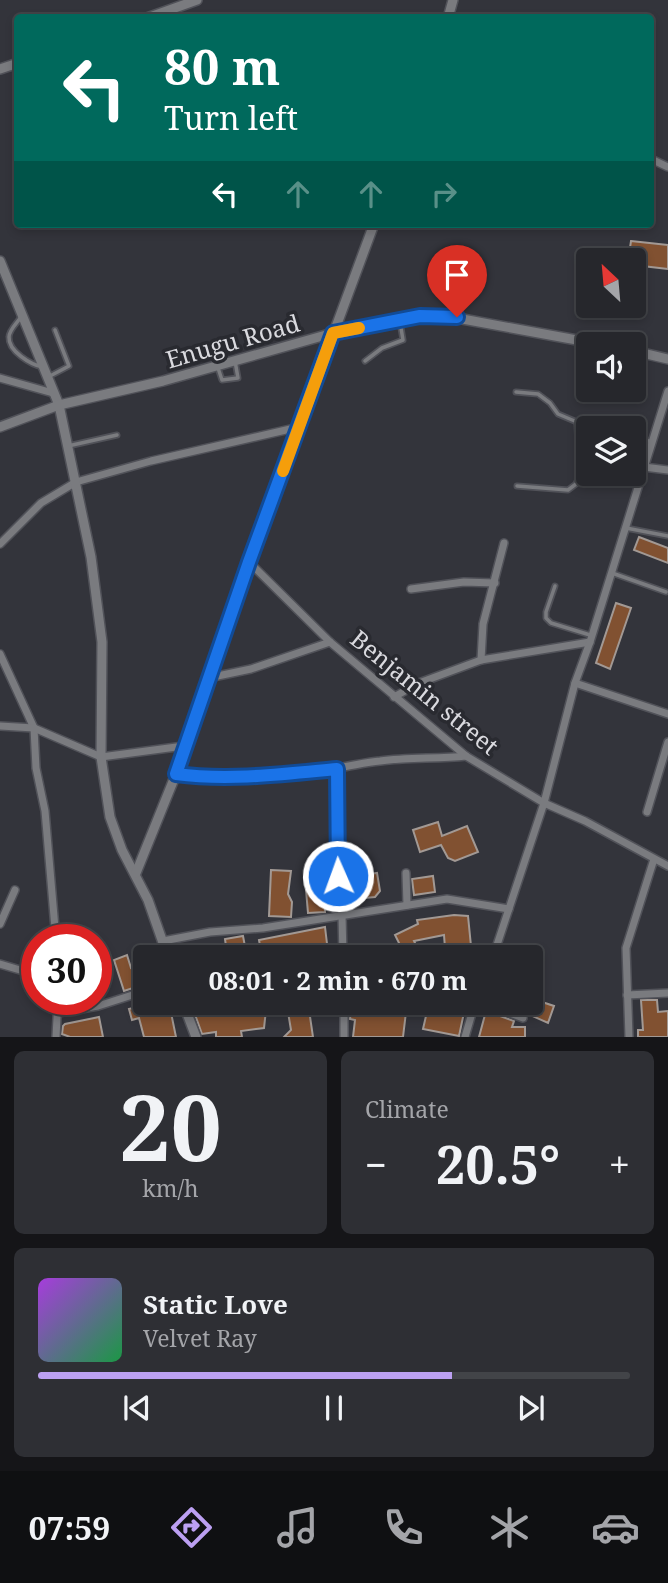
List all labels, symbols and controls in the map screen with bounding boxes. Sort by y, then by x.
text: 80 m [164,33,280,99]
icon: left [49,42,140,133]
text: Turn left [164,96,298,139]
icon: left [206,175,244,213]
icon: ahead [279,175,317,213]
icon: ahead [352,175,390,213]
icon: right [425,175,463,213]
pin [427,245,487,317]
north arrow [576,248,646,318]
map controls [576,248,646,486]
icon: arrive [438,256,476,294]
street label: Enugu Road [162,306,304,375]
button: sound [576,332,646,402]
button: layers [576,416,646,486]
street label: Benjamin street [344,622,506,762]
position arrow [301,839,375,913]
speed limit sign: 30 [21,924,112,1015]
text: 08:01 · 2 min · 670 m [208,962,468,998]
text: 20 [119,1064,222,1188]
text: Climate [365,1093,449,1125]
text: 20.5° [436,1128,560,1199]
text: − [365,1138,387,1190]
text: + [609,1138,630,1190]
text: km/h [142,1172,199,1204]
text: Static Love [143,1286,288,1322]
text: Velvet Ray [143,1322,257,1354]
icon: previous [118,1389,156,1427]
icon: pause [315,1389,353,1427]
icon: next [512,1389,550,1427]
icon: directions [167,1503,216,1552]
icon: music [273,1503,322,1552]
icon: phone [379,1503,428,1552]
icon: climate [485,1503,534,1552]
icon: car [591,1503,640,1552]
text: 07:59 [28,1506,110,1549]

